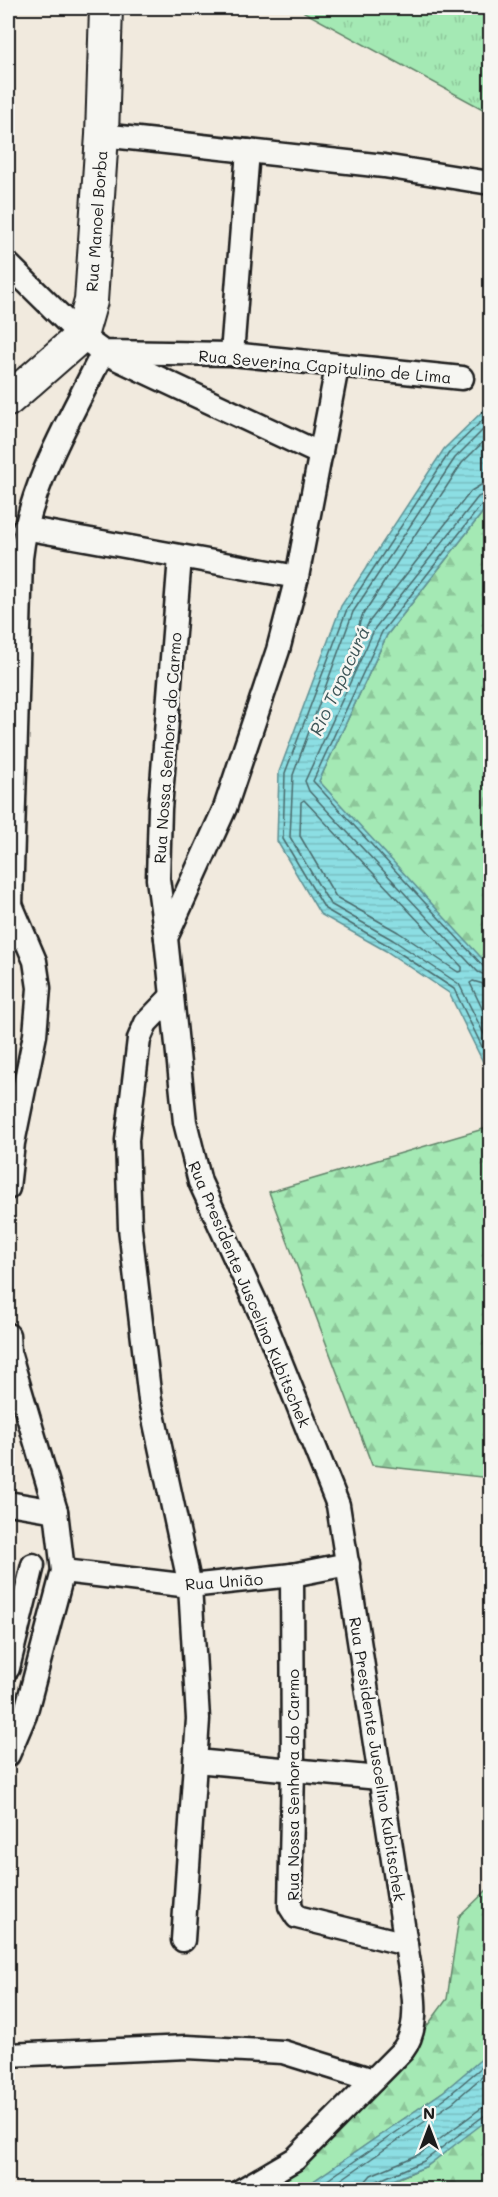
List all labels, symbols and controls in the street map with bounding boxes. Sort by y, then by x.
street label: Rua Manoel Borba [81,149,111,292]
street label: Rua Severina Capitulino de Lima [198,344,452,388]
water label: Rio Tapacurá [303,623,375,739]
street label: Rua Nossa Senhora do Carmo [148,632,186,864]
street label: Rua Presidente Juscelino Kubitschek [184,1157,316,1431]
street label: Rua União [184,1568,264,1594]
street label: Rua Presidente Juscelino Kubitschek [345,1615,411,1903]
street label: Rua Nossa Senhora do Carmo [282,1669,303,1901]
north arrow [399,2098,459,2158]
text: N [423,2102,435,2123]

